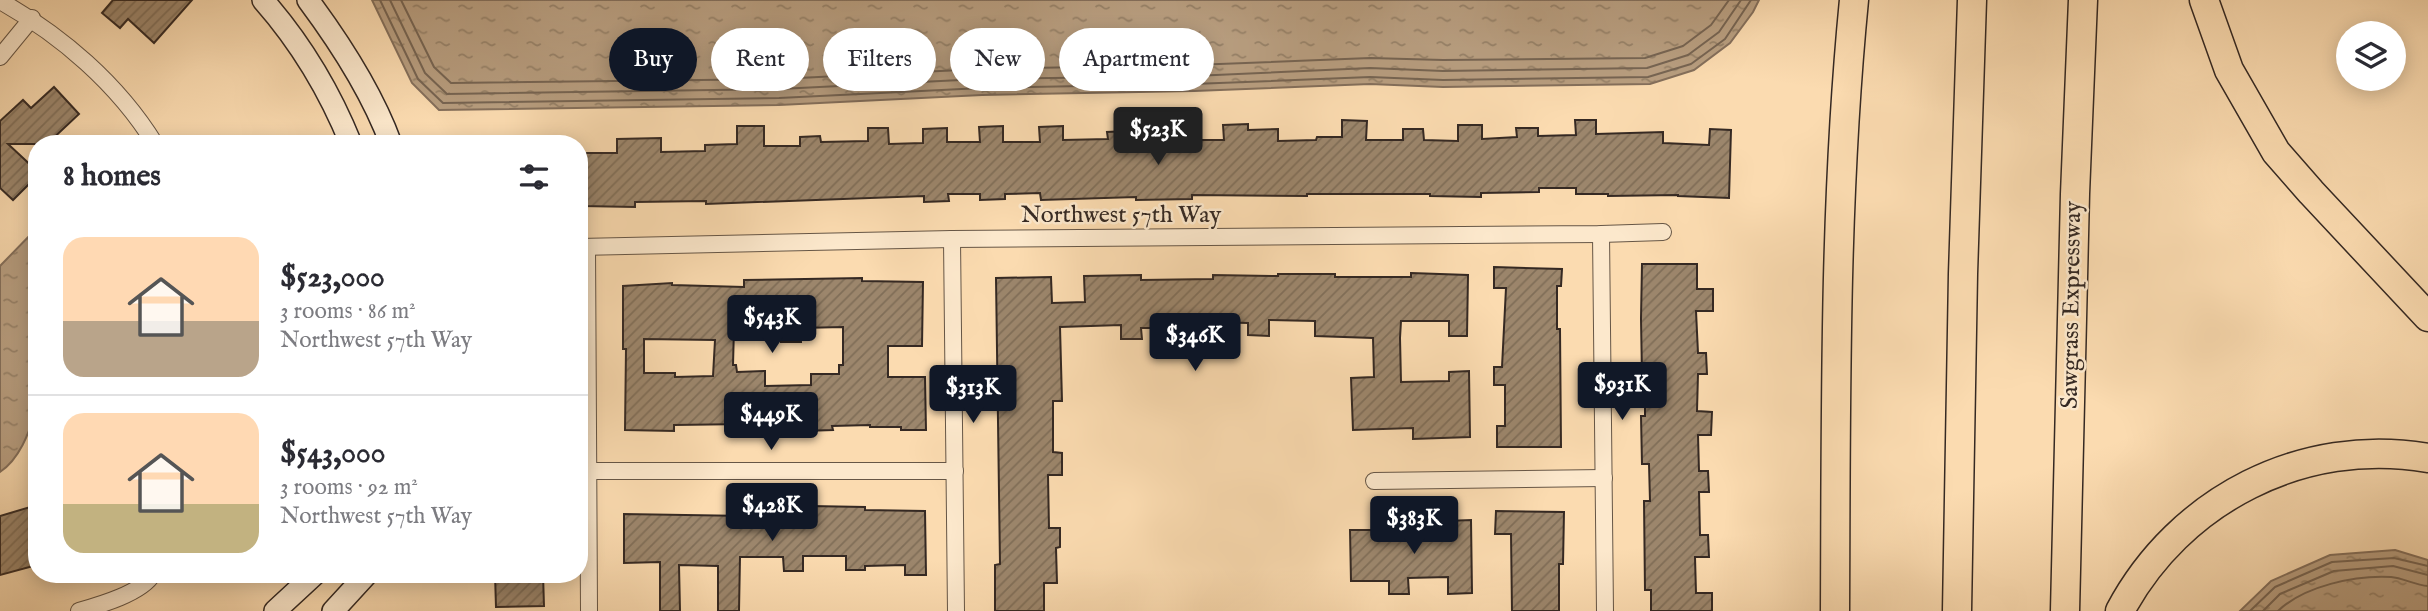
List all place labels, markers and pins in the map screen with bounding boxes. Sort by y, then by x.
pin: $523K [1109,108,1207,167]
pin: $543K [723,296,821,355]
pin: $346K [1146,314,1244,373]
pin: $931K [1573,362,1671,422]
pin: $313K [924,366,1022,425]
pin: $449K [722,392,820,452]
pin: $428K [723,484,821,543]
pin: $383K [1365,496,1463,556]

